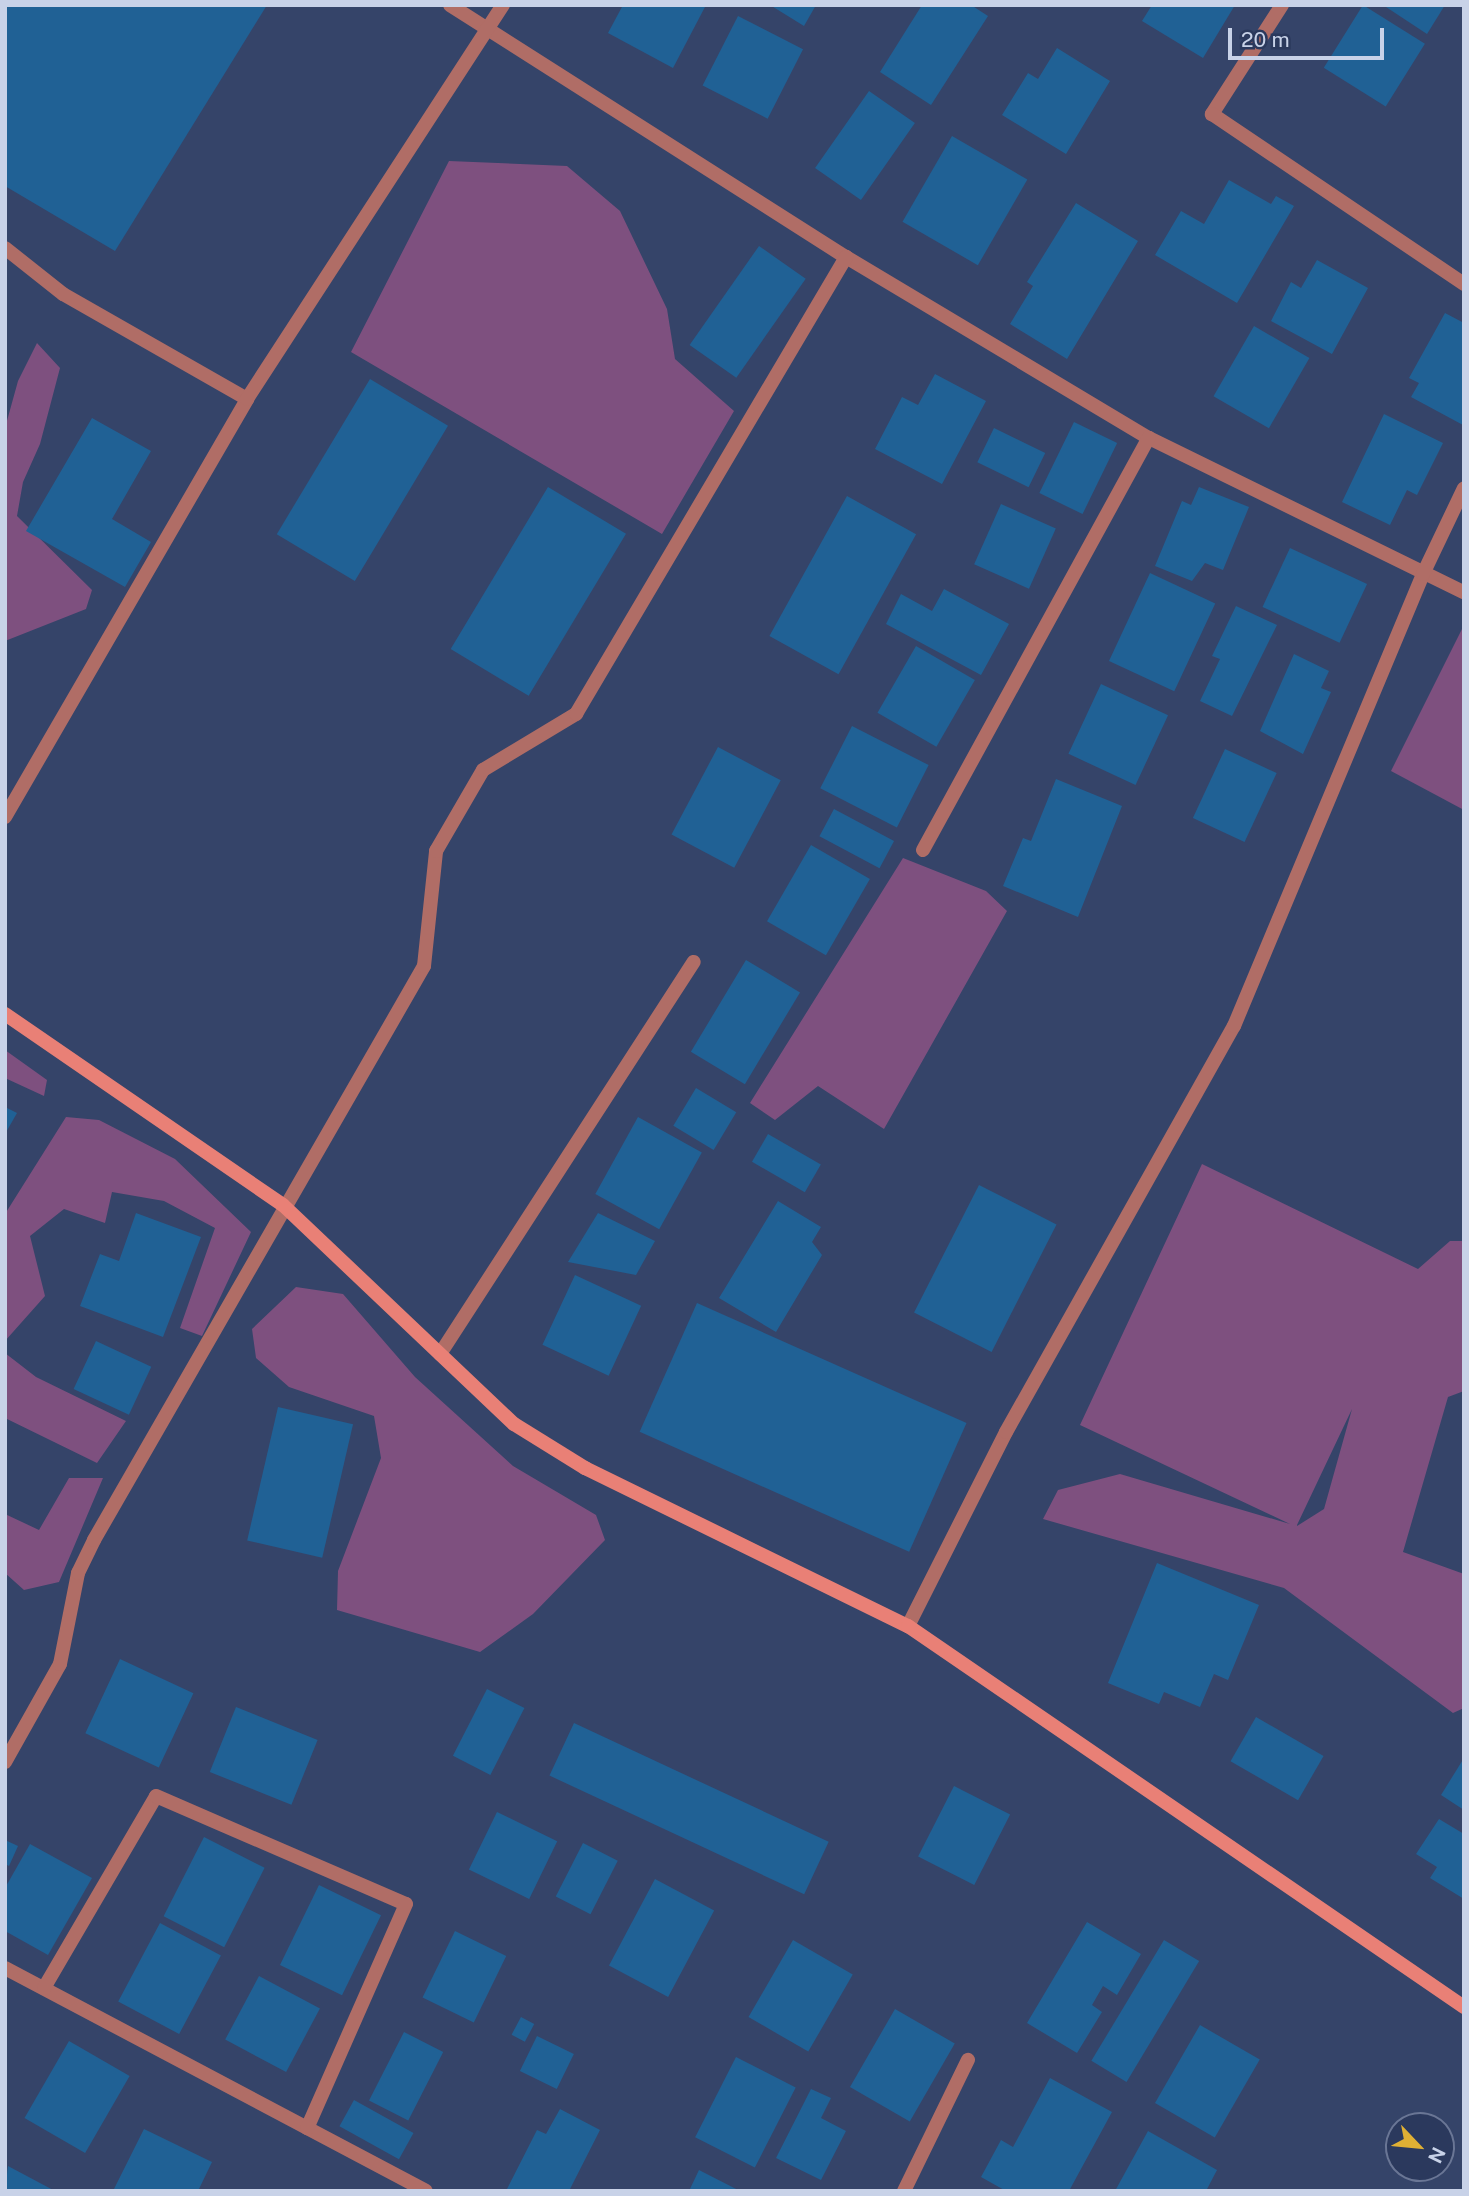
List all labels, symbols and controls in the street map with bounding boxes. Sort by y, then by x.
scale bar [1231,14,1387,58]
text: 20 m [1241,27,1290,52]
north arrow [1385,2112,1455,2182]
text: N [1424,2144,1450,2167]

